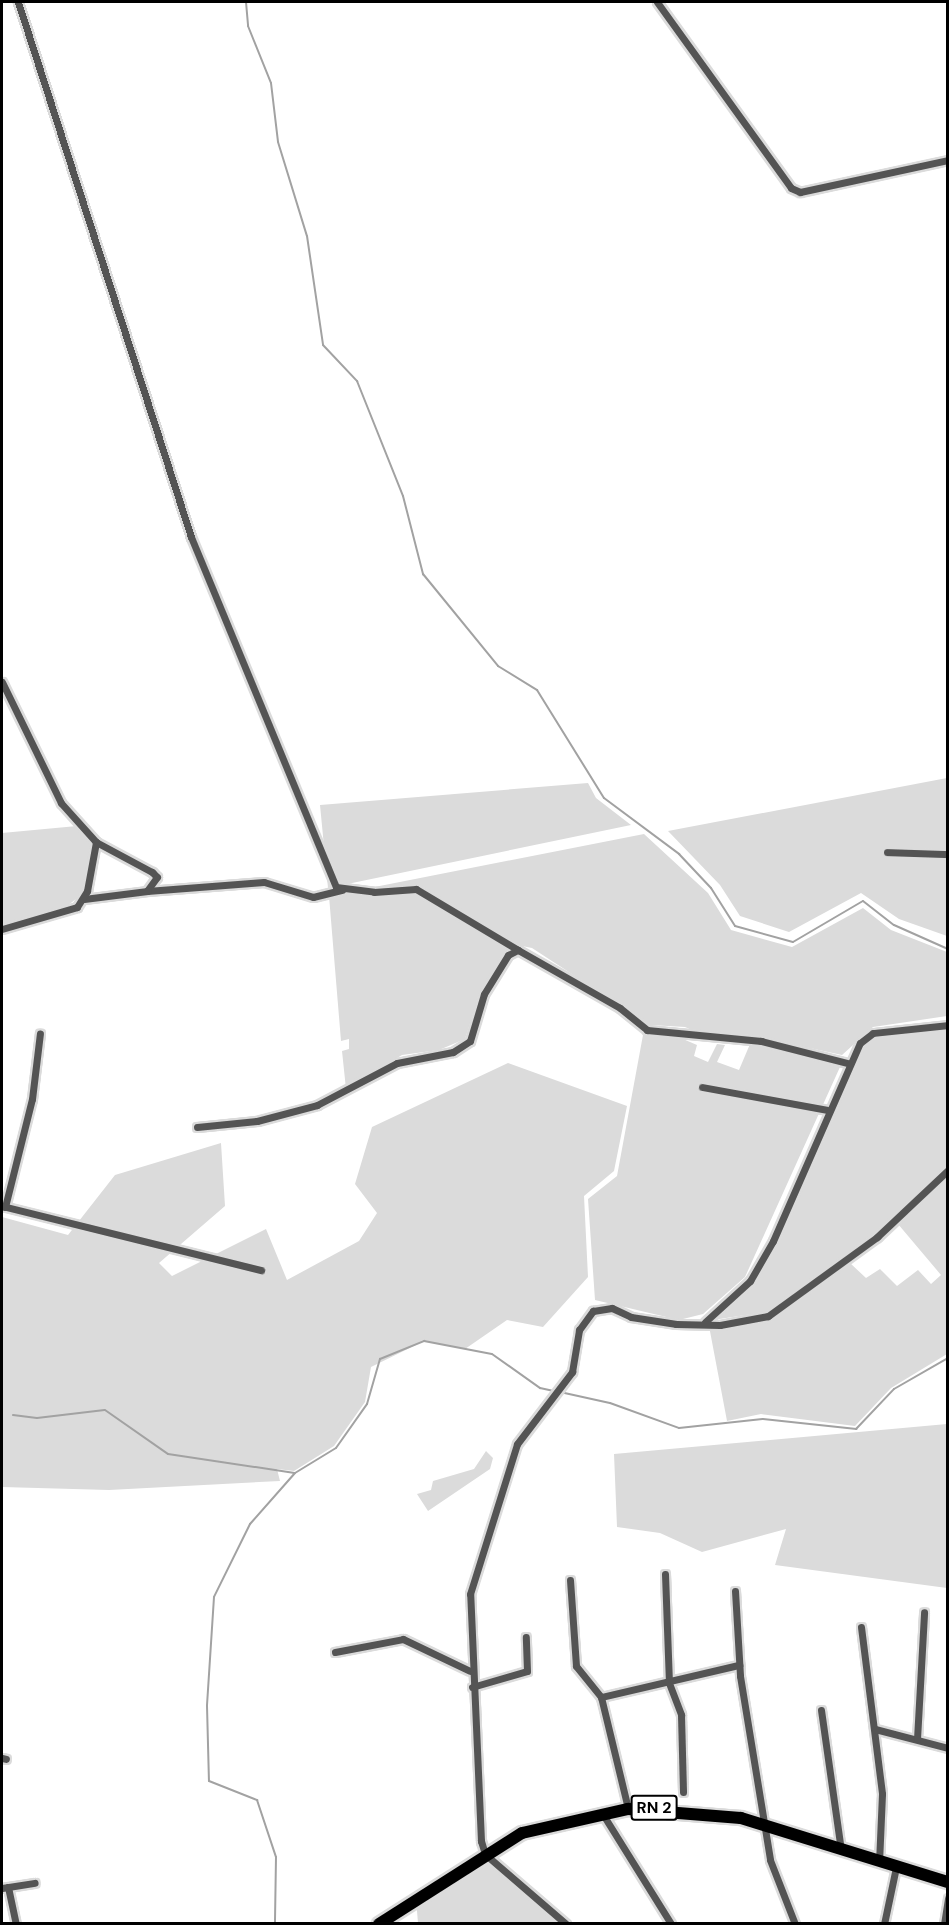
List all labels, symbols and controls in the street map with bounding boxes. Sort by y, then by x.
road number: RN 2 [630,1795,678,1821]

